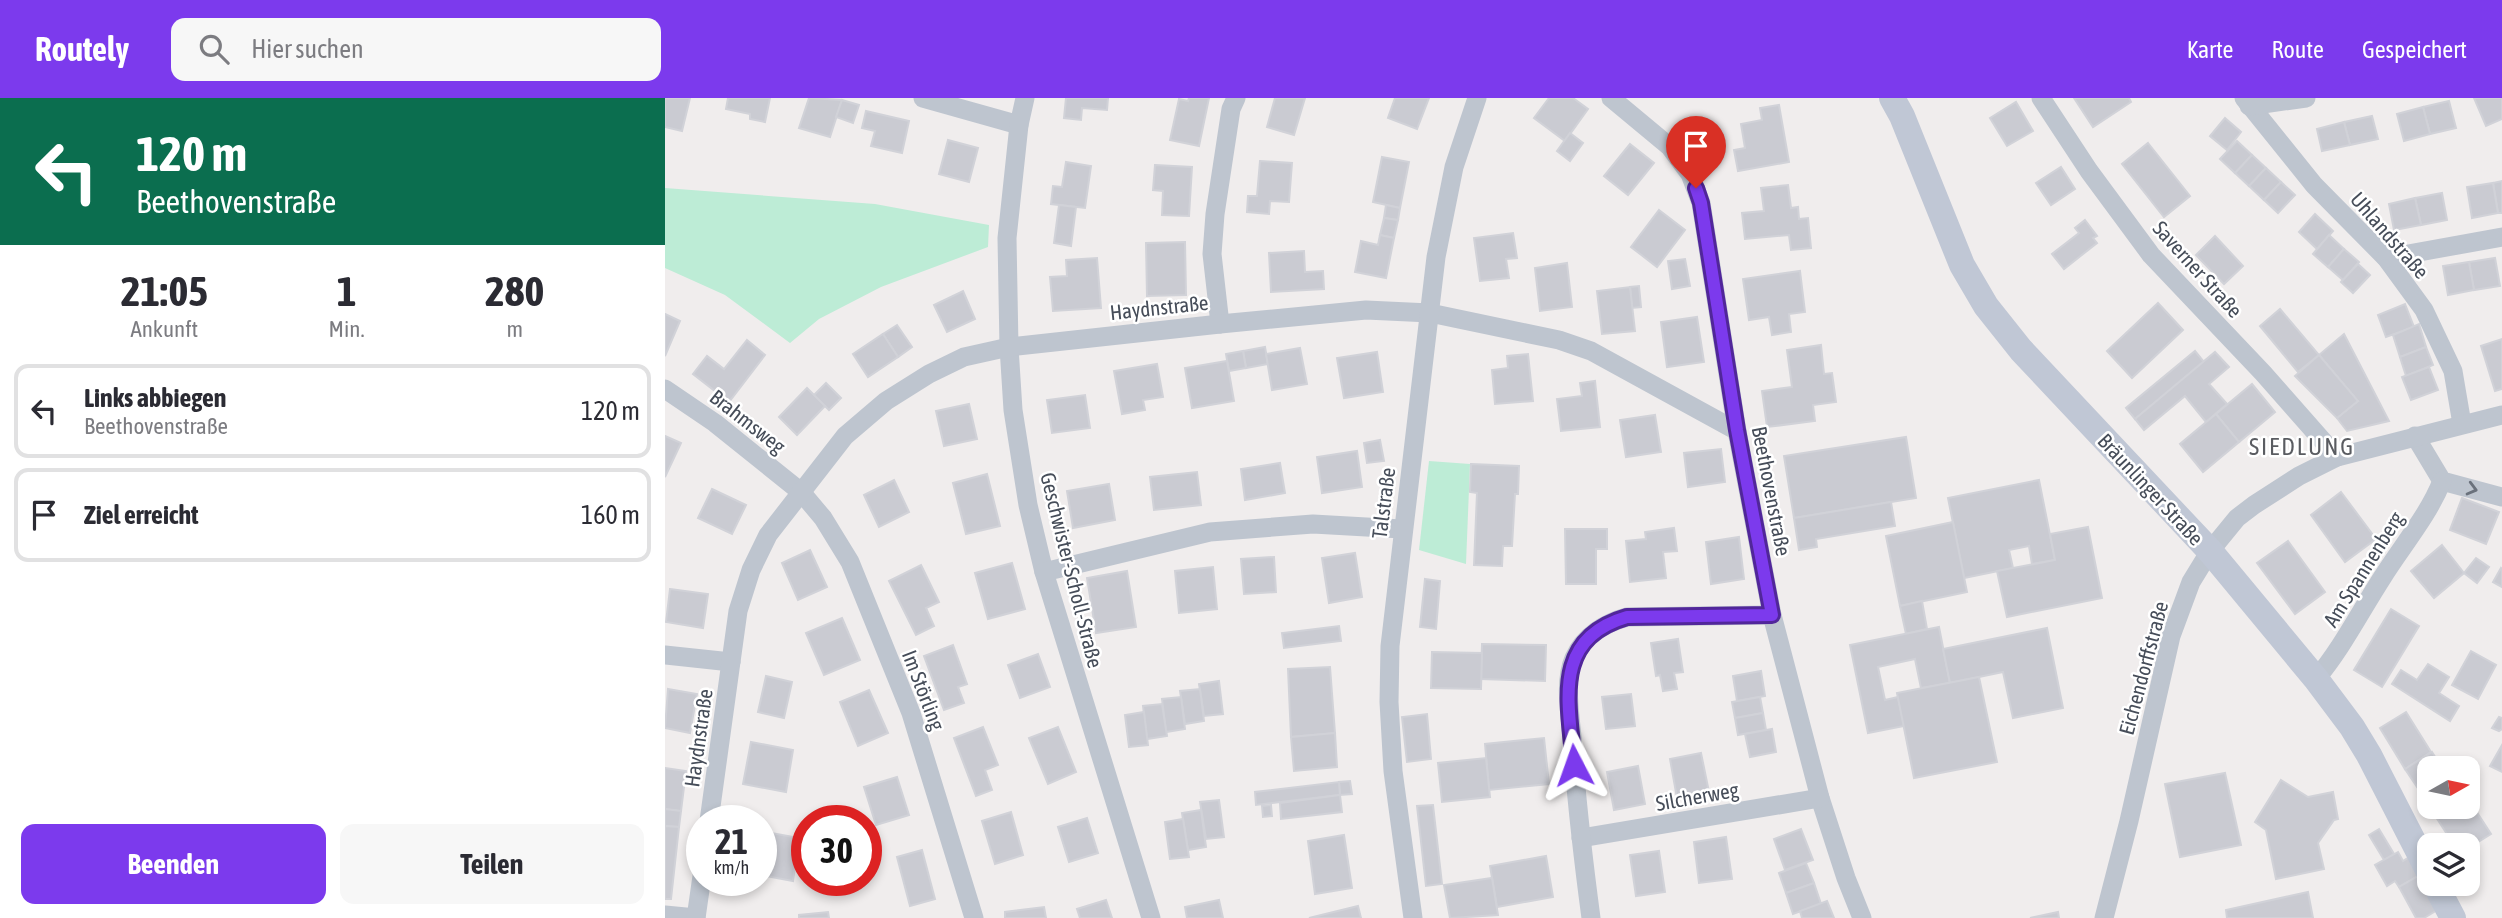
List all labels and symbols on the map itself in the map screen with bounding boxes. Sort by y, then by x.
pin [1666,116,1726,188]
street label: Uhlandstraße [2346,187,2434,283]
street label: Saverner Straße [2148,216,2248,322]
street label: Haydnstraße [1109,290,1209,324]
street label: Brahmsweg [706,384,790,458]
street label: Beethovenstraße [1748,424,1796,558]
street label: Bräunlinger Straße [2093,428,2209,550]
district label: SIEDLUNG [2249,433,2355,460]
street label: Talstraße [1367,466,1399,540]
street label: Geschwister-Scholl-Straße [1036,470,1108,670]
one-way arrow [2466,481,2478,495]
street label: Am Spannenberg [2318,507,2408,631]
street label: Eichendorffstraße [2114,599,2172,737]
street label: Im Störling [898,647,950,733]
street label: Haydnstraße [679,687,717,789]
position arrow [1537,728,1611,802]
north arrow [2417,756,2480,819]
street label: Silcherweg [1654,777,1740,815]
speed limit sign: 30 [791,805,882,896]

